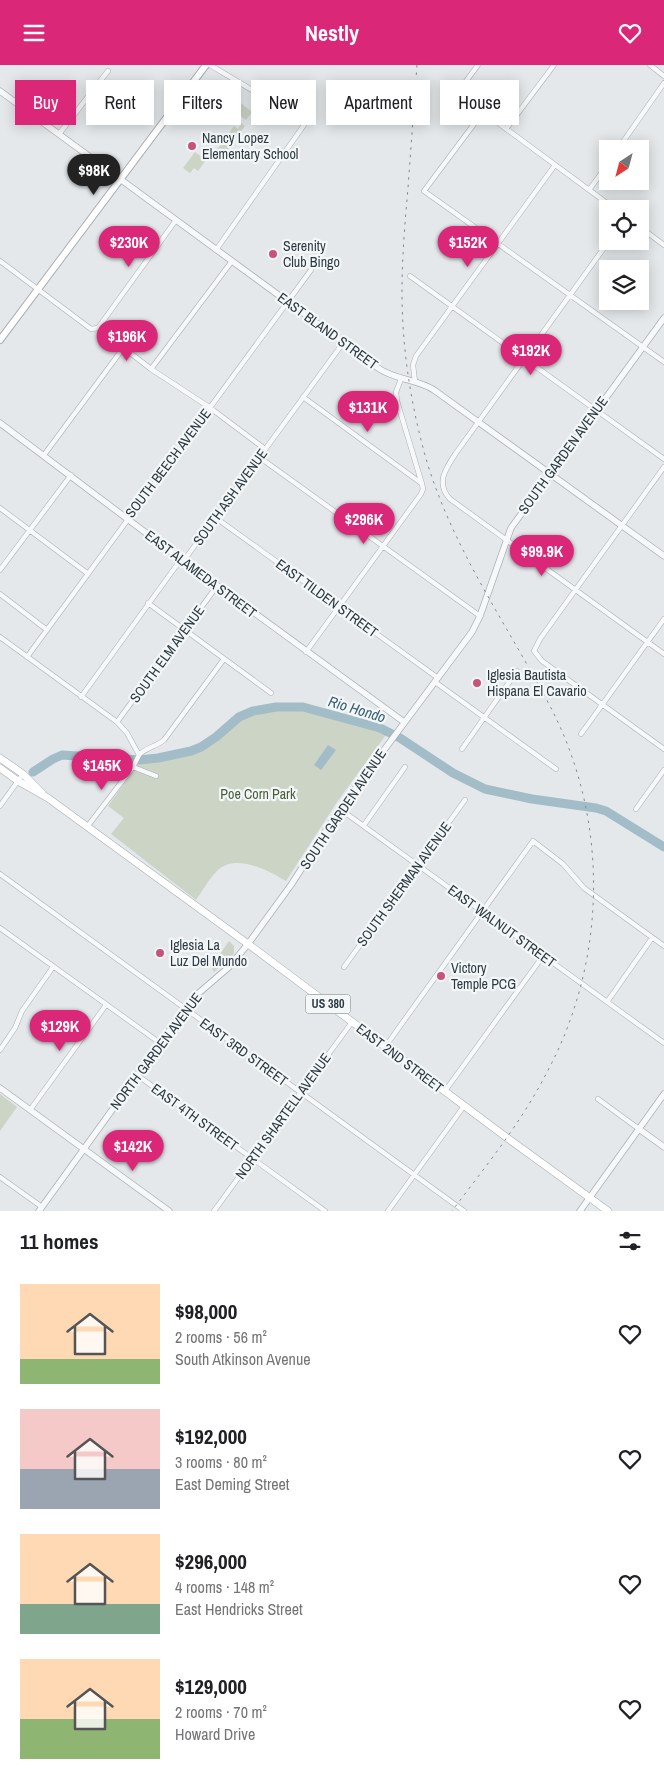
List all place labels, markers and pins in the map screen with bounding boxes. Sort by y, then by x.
place label: Nancy Lopez Elementary School [202,129,298,163]
marker: Nancy Lopez Elementary School [186,140,198,152]
pin: $98K [64,153,124,196]
pin: $230K [94,225,164,268]
pin: $152K [433,225,503,268]
place label: Serenity Club Bingo [283,237,340,271]
marker: Serenity Club Bingo [267,248,279,260]
pin: $196K [92,319,162,362]
pin: $192K [496,333,566,376]
pin: $131K [333,391,403,433]
pin: $296K [329,503,399,545]
pin: $99.9K [501,535,583,577]
place label: Iglesia Bautista Hispana El Cavario [487,666,587,700]
marker: Iglesia Bautista Hispana El Cavario [471,677,483,689]
pin: $145K [67,749,137,791]
place label: Iglesia La Luz Del Mundo [170,936,247,970]
marker: Iglesia La Luz Del Mundo [154,947,166,959]
place label: Victory Temple PCG [451,959,516,993]
marker: Victory Temple PCG [435,970,447,982]
pin: $129K [25,1009,95,1052]
pin: $142K [98,1129,168,1172]

